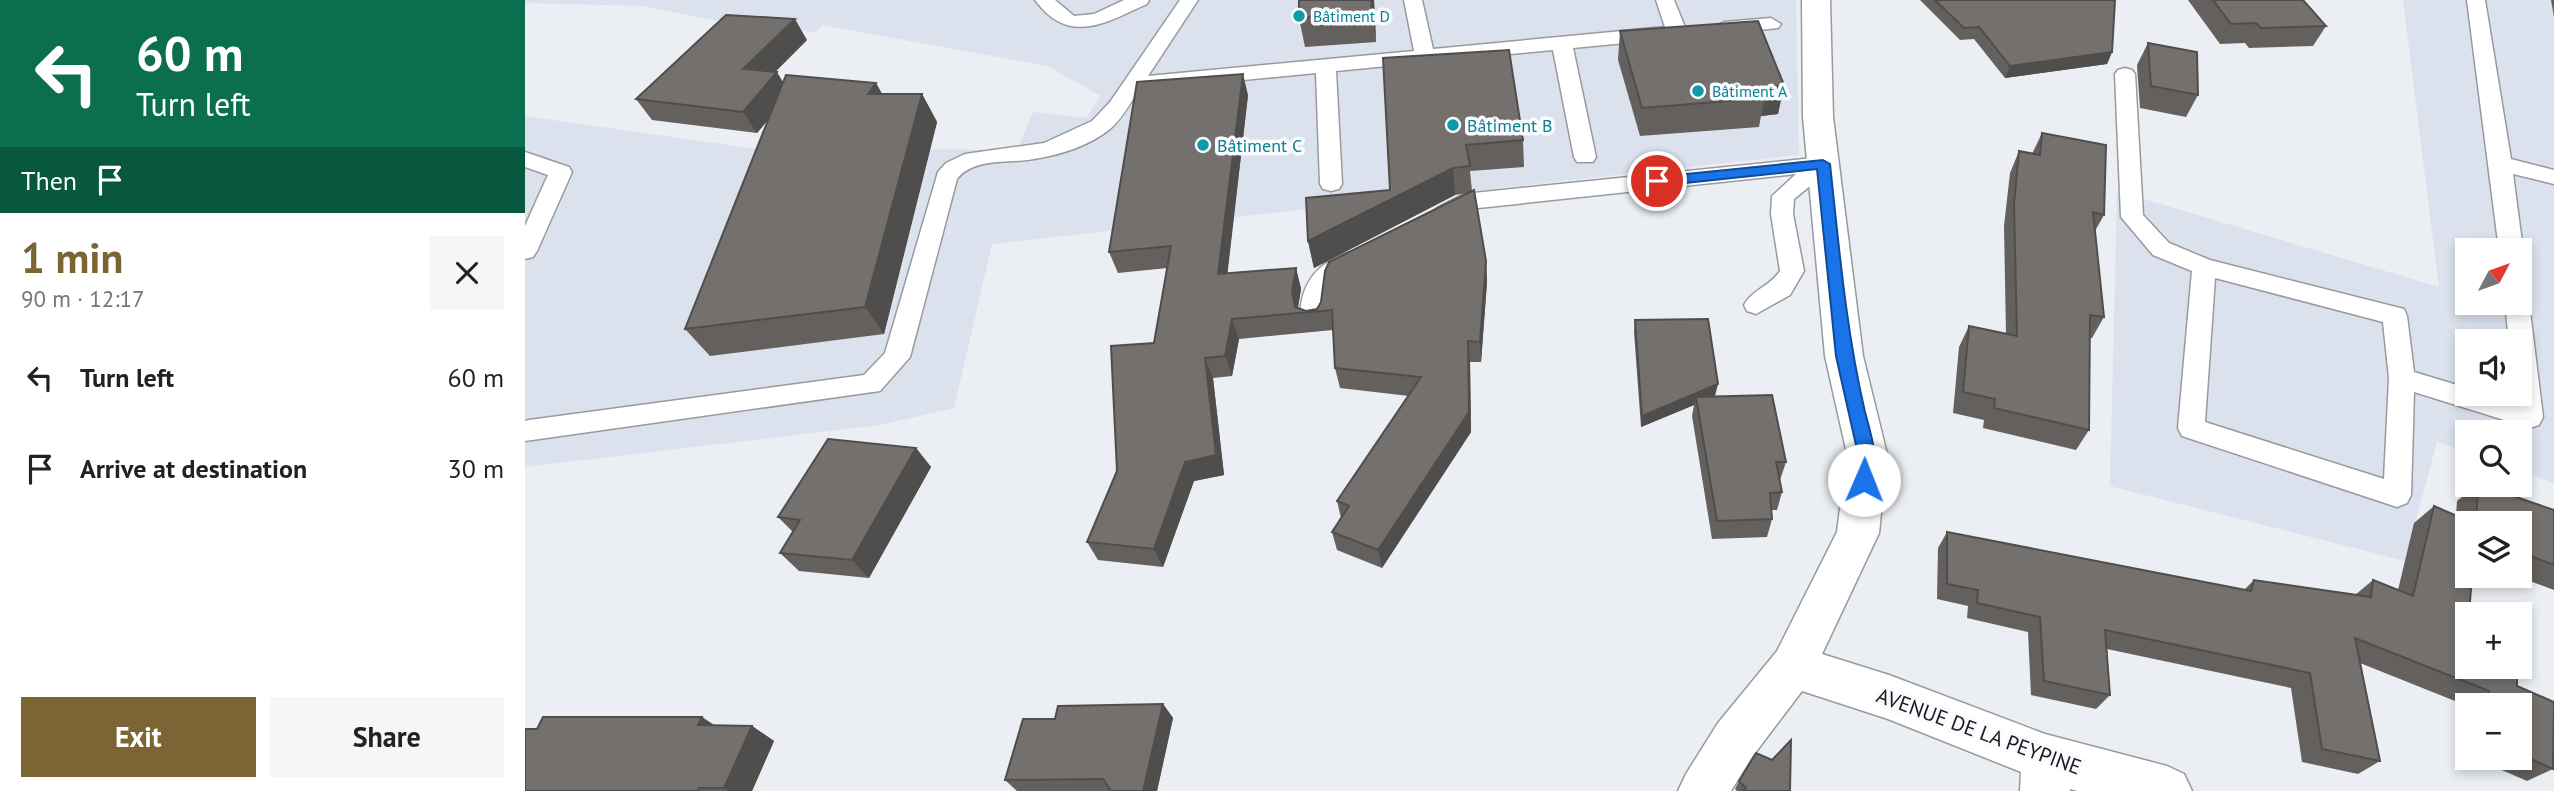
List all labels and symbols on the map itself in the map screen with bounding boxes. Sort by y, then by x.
place label: Bâtiment D [1313,6,1390,26]
marker: Bâtiment D [1291,8,1307,24]
place label: Bâtiment A [1712,81,1788,101]
marker: Bâtiment A [1690,83,1706,99]
place label: Bâtiment B [1467,114,1552,137]
marker: Bâtiment B [1445,117,1461,133]
place label: Bâtiment C [1217,134,1302,157]
marker: Bâtiment C [1195,137,1211,153]
pin [1627,151,1687,211]
north arrow [2455,238,2532,315]
position arrow [1827,443,1901,517]
street label: AVENUE DE LA PEYPINE [1873,681,2085,781]

